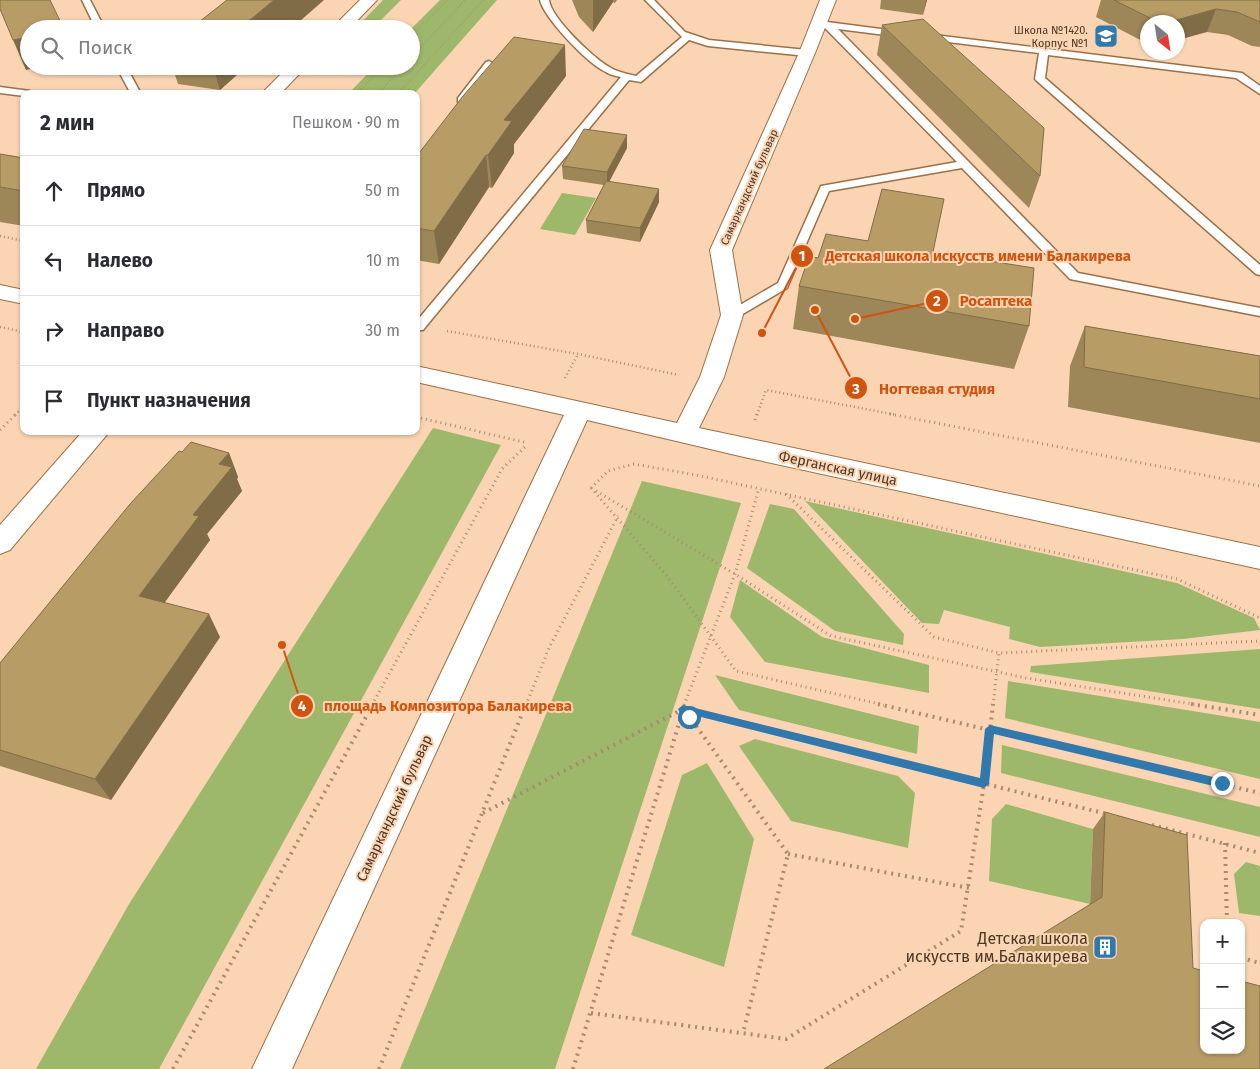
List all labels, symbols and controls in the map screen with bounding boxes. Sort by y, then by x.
north arrow [1140,15,1185,60]
search box [20,20,420,75]
school or university icon: Школа №1420. Корпус №1 [1093,23,1119,49]
place label: Школа №1420. Корпус №1 [1014,24,1088,50]
icon: search [38,34,66,62]
text: Поиск [78,36,132,59]
text: 2 мин [40,110,95,136]
text: Пешком · 90 m [292,113,400,132]
street label: Самаркандский бульвар [718,127,781,247]
icon: ahead [40,177,68,205]
text: Прямо [87,179,145,202]
text: 50 m [365,181,400,200]
callout: Детская школа искусств имени Балакирева [790,241,1141,271]
icon: left [40,247,68,275]
text: 1 [799,247,805,265]
text: Детская школа искусств имени Балакирева [824,247,1131,265]
text: Налево [87,249,153,272]
text: 10 m [366,251,400,270]
callout: Росаптека [924,286,1042,316]
text: 2 [933,292,941,310]
text: Росаптека [960,292,1032,310]
icon: right [40,317,68,345]
text: Направо [87,319,164,342]
text: 30 m [365,321,400,340]
callout: Ногтевая студия [844,373,1005,403]
text: 3 [851,380,860,398]
text: Ногтевая студия [879,380,995,398]
icon: arrive [40,387,68,415]
text: Пункт назначения [87,389,251,412]
street label: Ферганская улица [777,448,899,489]
callout: площадь Композитора Балакирева [289,691,582,721]
text: 4 [298,697,307,715]
text: площадь Композитора Балакирева [324,697,572,715]
route start [678,706,701,729]
street label: Самаркандский бульвар [353,732,436,884]
route end [1211,772,1234,795]
map controls [1200,919,1245,1054]
button: + [1200,919,1245,964]
place label: Детская школа искусств им.Балакирева [905,929,1088,966]
building icon: Детская школа искусств им.Балакирева [1092,934,1118,960]
button: − [1200,964,1245,1009]
button: layers [1200,1009,1245,1054]

